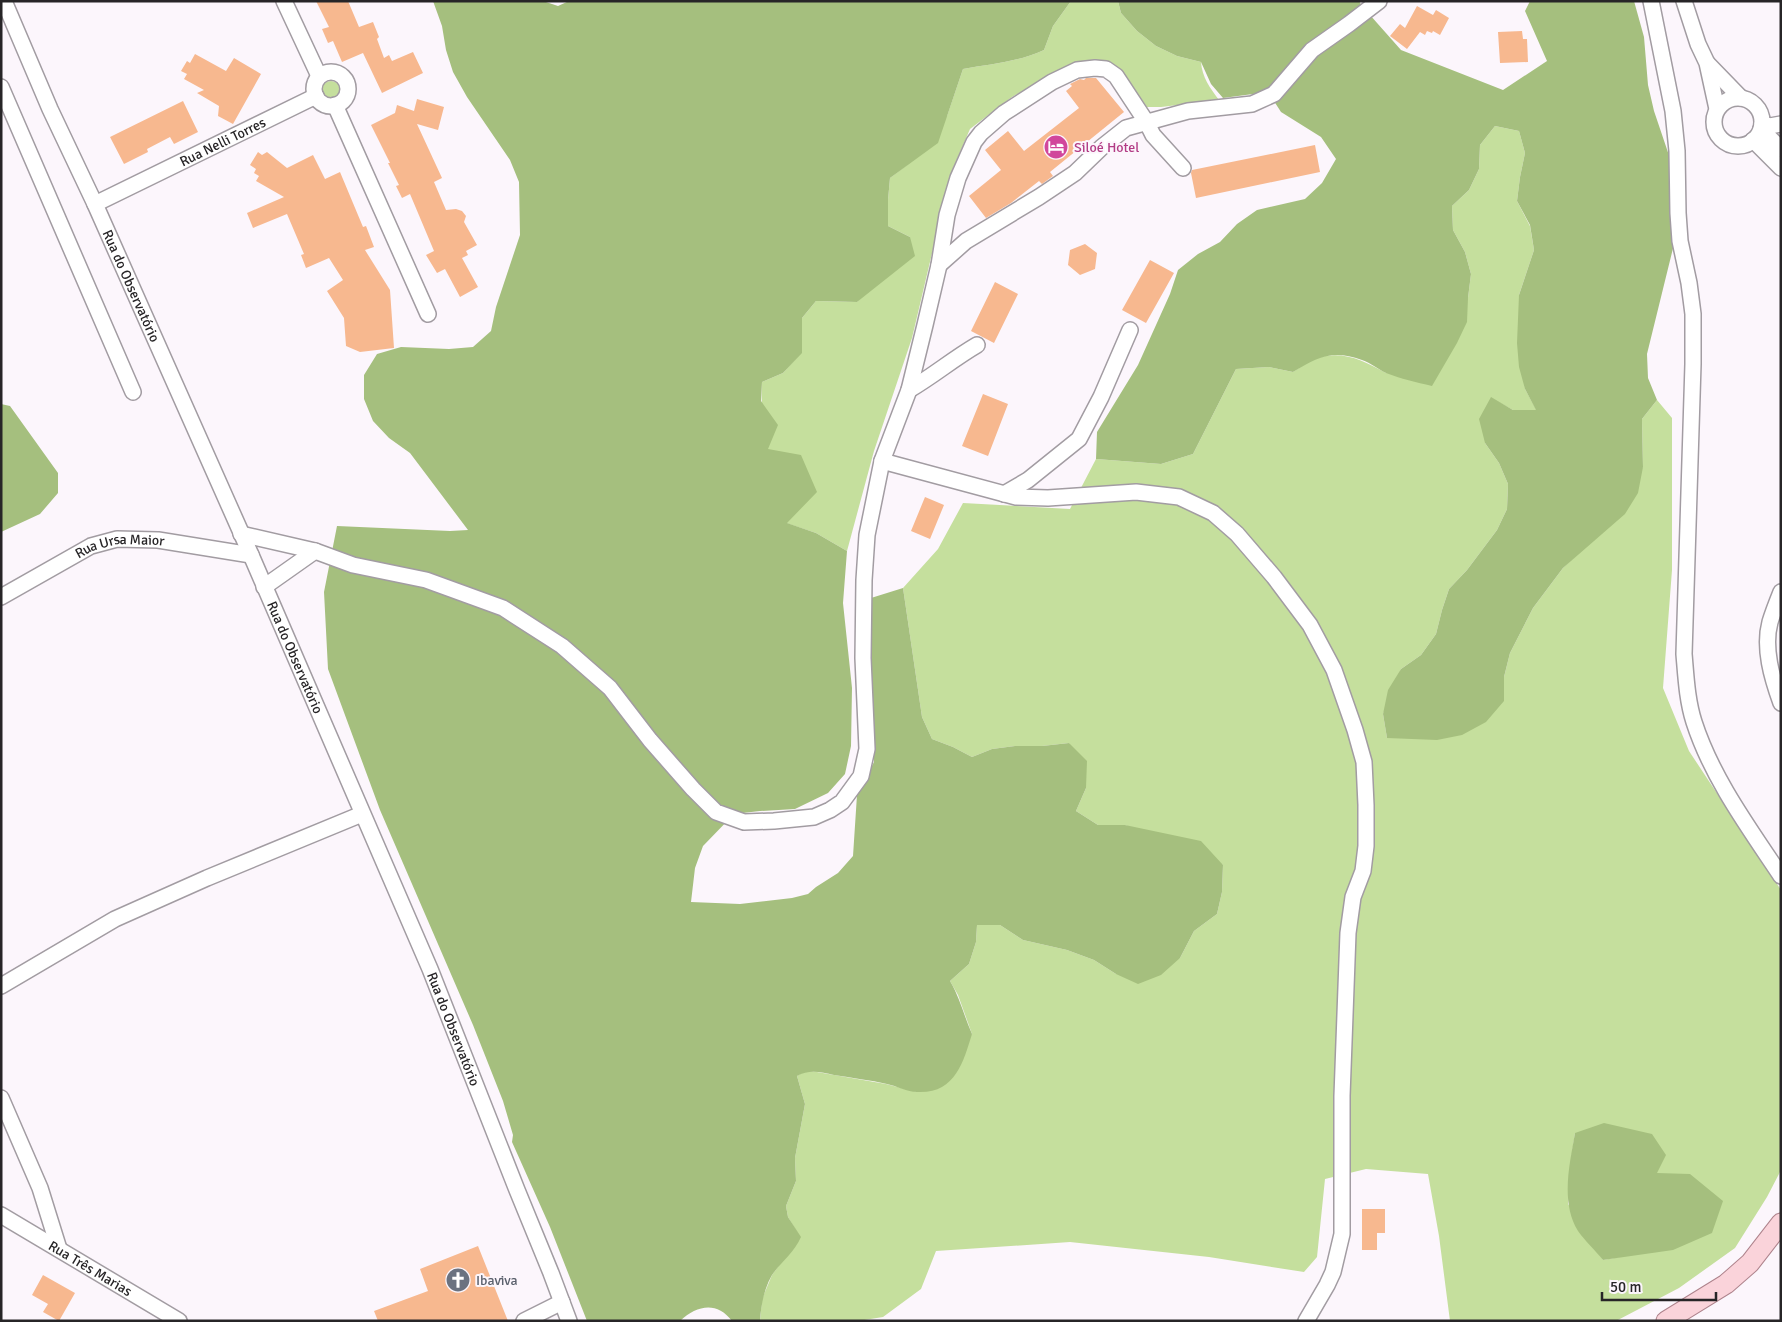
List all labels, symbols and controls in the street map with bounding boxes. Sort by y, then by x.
street label: Rua Nelli Torres [177,114,269,170]
hotel icon: Siloé Hotel [1043,134,1069,160]
place label: Siloé Hotel [1074,139,1139,156]
street label: Rua do Observatório [99,227,163,345]
street label: Rua Ursa Maior [72,531,166,562]
street label: Rua do Observatório [263,599,327,716]
street label: Rua do Observatório [423,970,483,1088]
street label: Rua Três Marias [45,1237,135,1300]
church icon: Ibaviva [445,1267,471,1293]
scale bar [1602,1270,1716,1302]
place label: Ibaviva [476,1272,518,1289]
text: 50 m [1610,1278,1641,1296]

